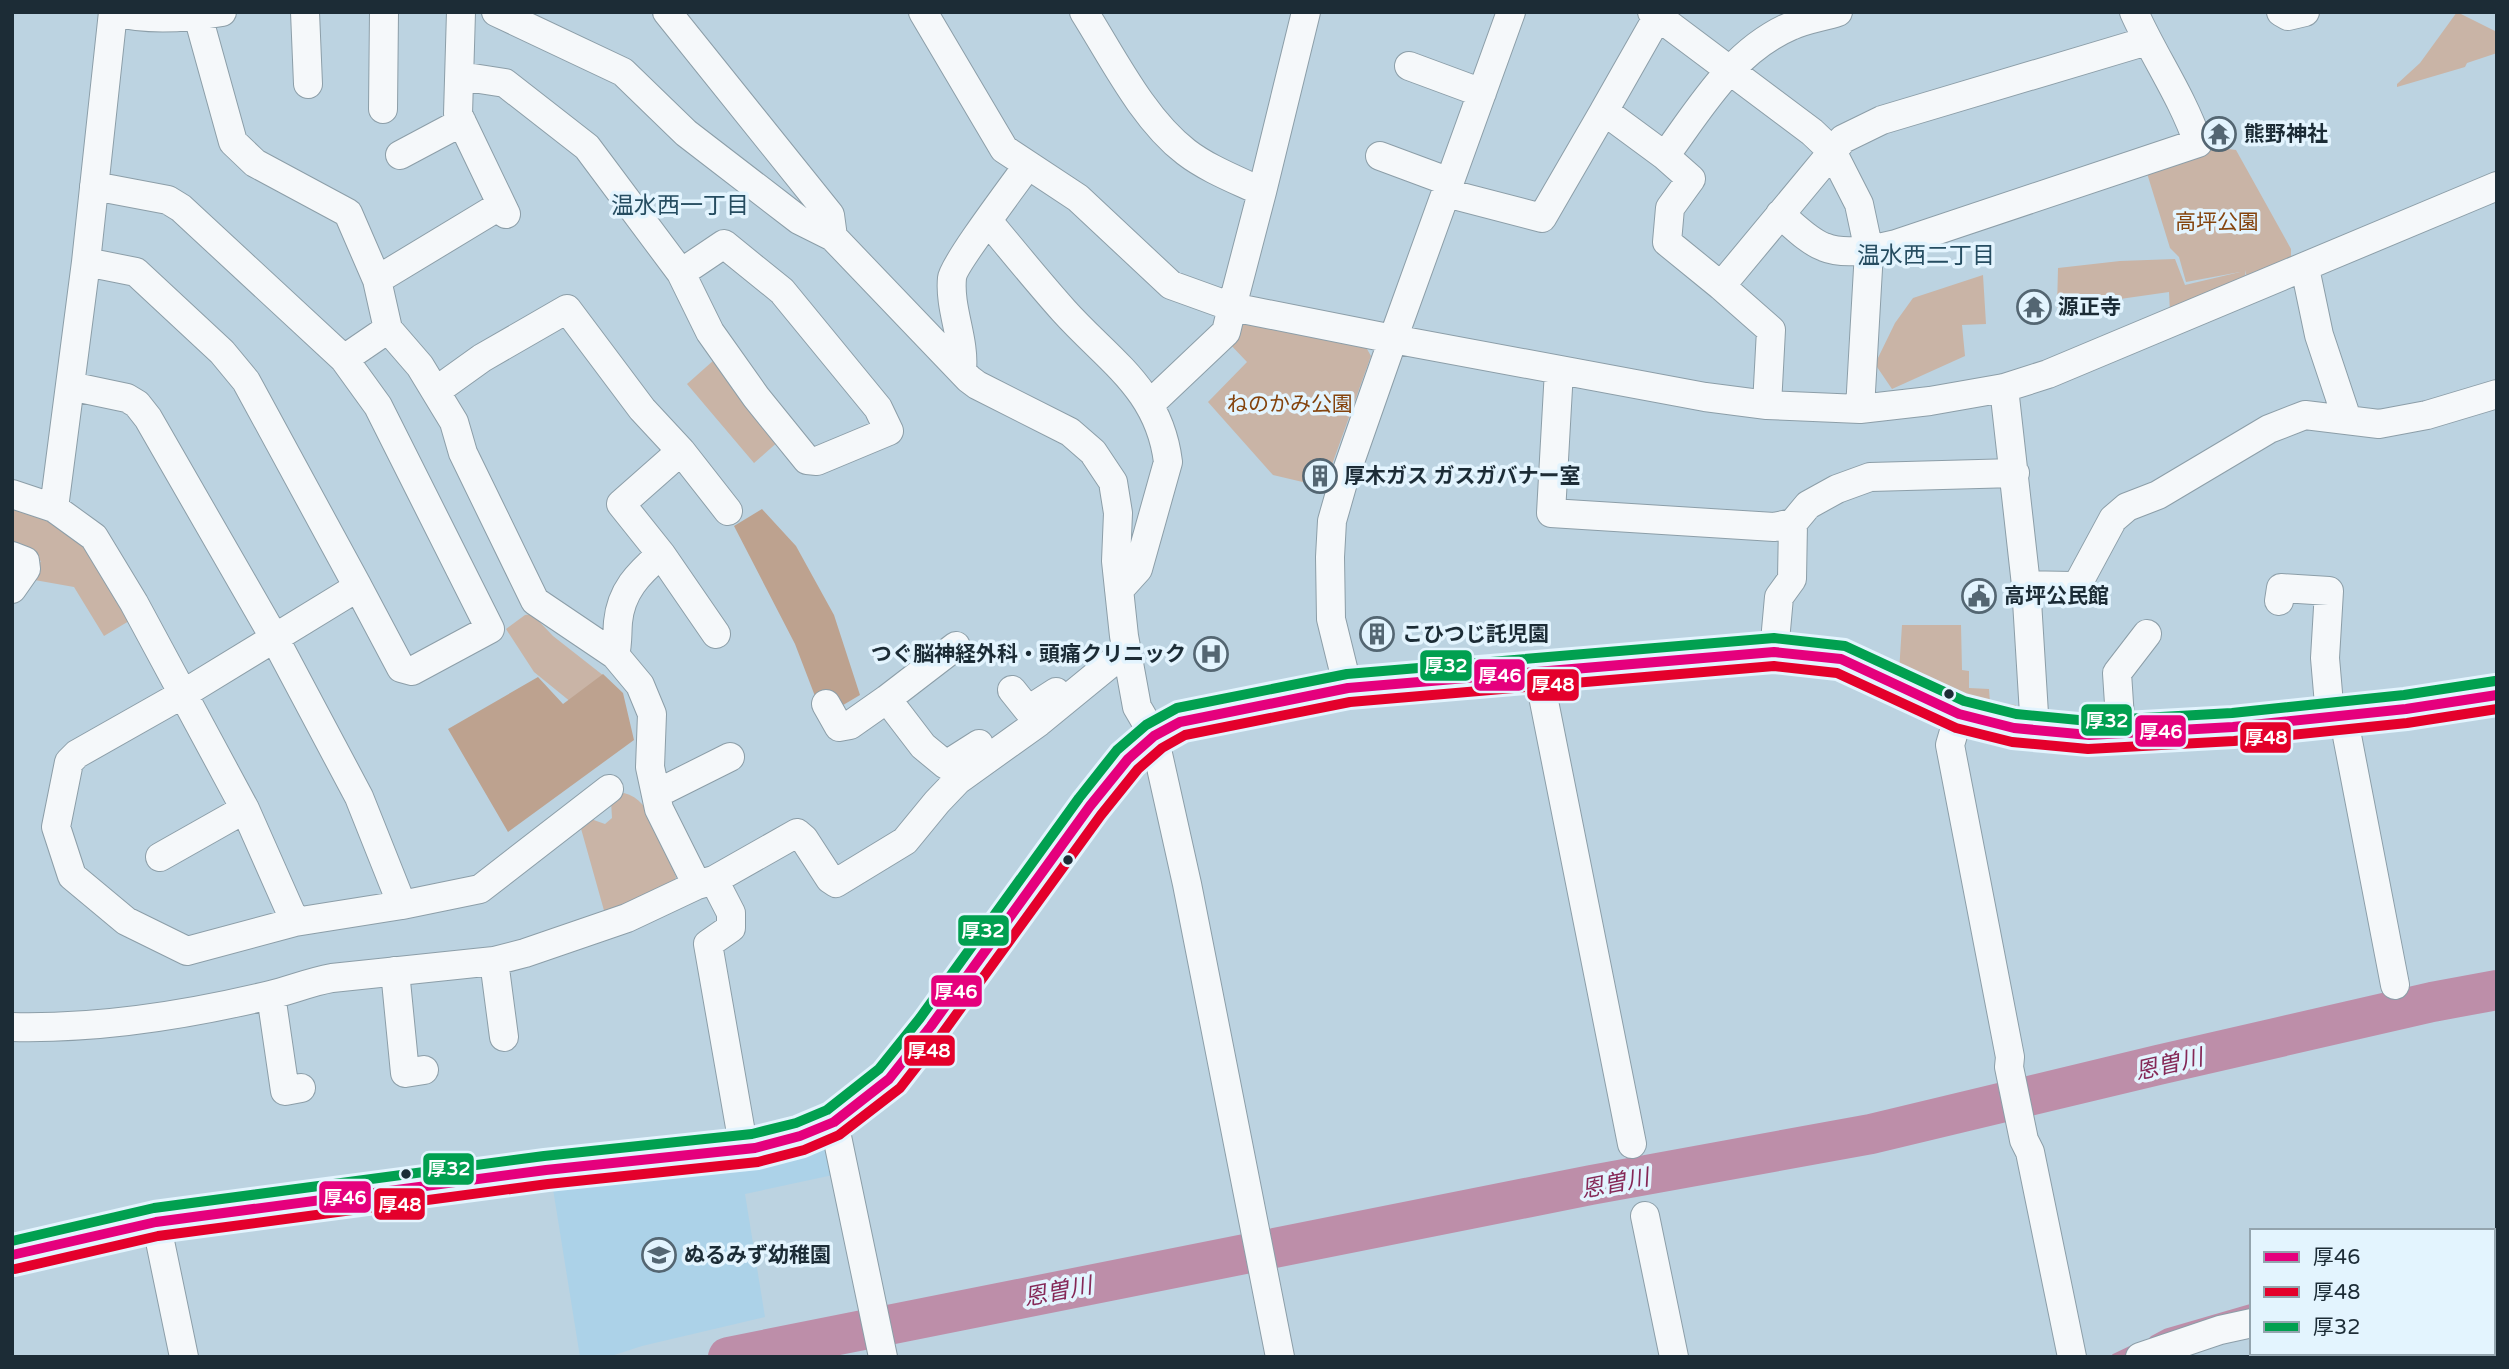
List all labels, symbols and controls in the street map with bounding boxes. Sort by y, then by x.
temple icon: 熊野神社 [2200,115,2238,153]
place label: 熊野神社 [2244,122,2328,147]
district label: 温水西一丁目 [611,192,749,220]
park label: 高坪公園 [2175,210,2259,235]
district label: 温水西二丁目 [1857,242,1995,270]
temple icon: 源正寺 [2015,288,2053,326]
place label: 源正寺 [2058,295,2121,320]
park label: ねのかみ公園 [1227,392,1353,417]
building icon: 厚木ガス ガスガバナー室 [1301,457,1339,495]
place label: 厚木ガス ガスガバナー室 [1344,464,1580,489]
public building icon: 高坪公民館 [1960,577,1998,615]
place label: 高坪公民館 [2004,584,2109,609]
building icon: こひつじ託児園 [1358,615,1396,653]
place label: こひつじ託児園 [1402,622,1549,647]
hospital icon: つぐ脳神経外科・頭痛クリニック [1192,635,1230,673]
place label: つぐ脳神経外科・頭痛クリニック [871,642,1186,667]
line badge: 厚32 [1419,649,1473,682]
text: 厚32 [1425,655,1467,677]
line badge: 厚46 [1473,658,1526,692]
text: 厚46 [1479,665,1521,687]
line badge: 厚48 [1526,668,1580,702]
text: 厚48 [1532,674,1574,696]
unlabelled marker [1942,687,1956,701]
line badge: 厚32 [2080,703,2133,737]
text: 厚32 [2086,710,2128,732]
line badge: 厚46 [2134,714,2187,748]
text: 厚46 [2140,721,2182,743]
line badge: 厚48 [2239,721,2292,754]
text: 厚48 [2245,727,2287,749]
unlabelled marker [1061,853,1075,867]
line badge: 厚32 [957,914,1010,947]
text: 厚32 [962,920,1004,942]
line badge: 厚46 [930,974,983,1008]
text: 厚46 [935,981,977,1003]
line badge: 厚48 [903,1034,956,1067]
text: 厚48 [908,1040,950,1062]
water label: 恩曽川 [2132,1043,2209,1086]
line badge: 厚32 [422,1152,475,1186]
text: 厚32 [428,1158,470,1180]
water label: 恩曽川 [1578,1163,1654,1204]
unlabelled marker [399,1167,413,1181]
line badge: 厚46 [318,1180,372,1214]
text: 厚46 [324,1187,366,1209]
line badge: 厚48 [373,1187,426,1221]
text: 厚48 [379,1194,421,1216]
legend [2250,1229,2495,1355]
school or university icon: ぬるみず幼稚園 [640,1236,678,1274]
place label: ぬるみず幼稚園 [684,1243,831,1268]
text: 厚46 [2313,1245,2360,1270]
water label: 恩曽川 [1021,1271,1097,1312]
text: 厚48 [2313,1280,2360,1305]
text: 厚32 [2313,1315,2360,1340]

